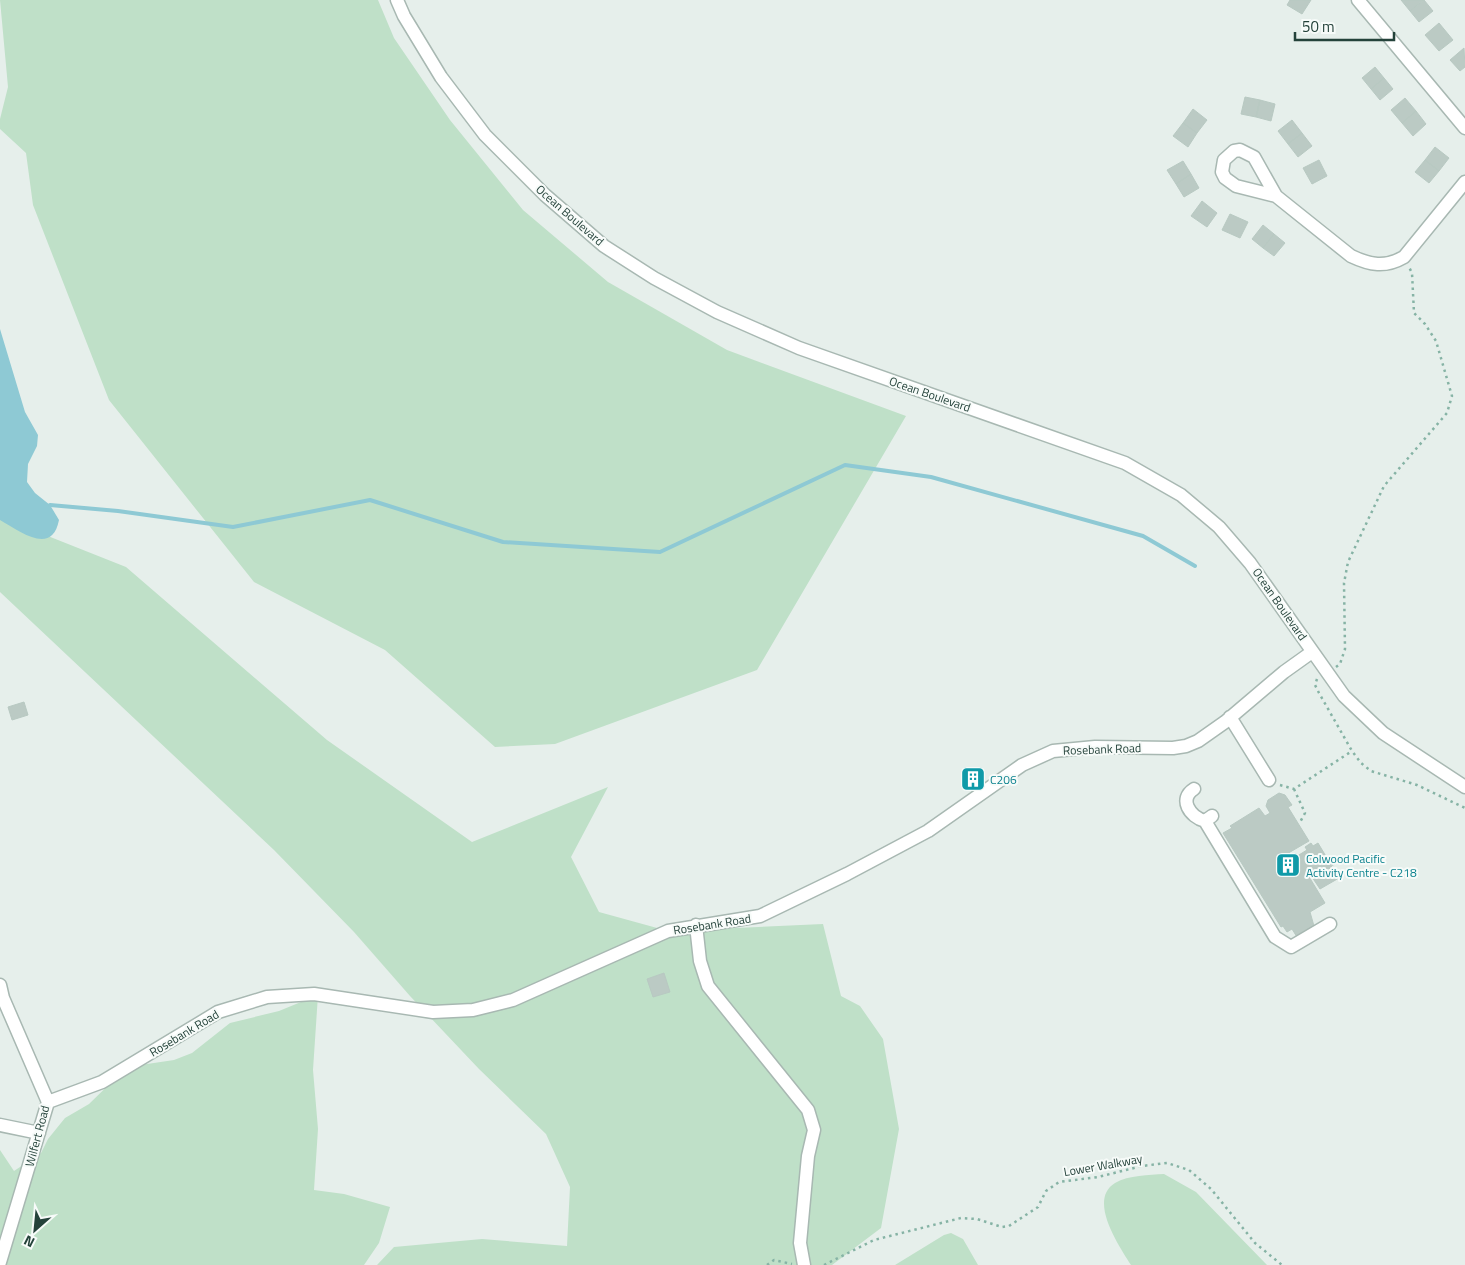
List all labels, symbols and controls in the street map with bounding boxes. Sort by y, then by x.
scale bar [1295,10,1394,42]
text: 50 m [1302,15,1335,38]
street label: Ocean Boulevard [532,180,608,250]
street label: Ocean Boulevard [887,371,973,417]
street label: Ocean Boulevard [1248,564,1312,644]
street label: Rosebank Road [1062,738,1142,760]
building icon: C206 [960,766,986,792]
place label: C206 [990,770,1017,789]
place label: Colwood Pacific Activity Centre - C218 [1306,849,1417,882]
building icon: Colwood Pacific Activity Centre - C218 [1275,852,1301,878]
street label: Rosebank Road [672,908,752,940]
street label: Rosebank Road [146,1005,222,1061]
street label: Wilfert Road [20,1103,54,1169]
street label: Lower Walkway [1062,1149,1144,1181]
north arrow [10,1205,60,1255]
text: N [20,1230,38,1254]

